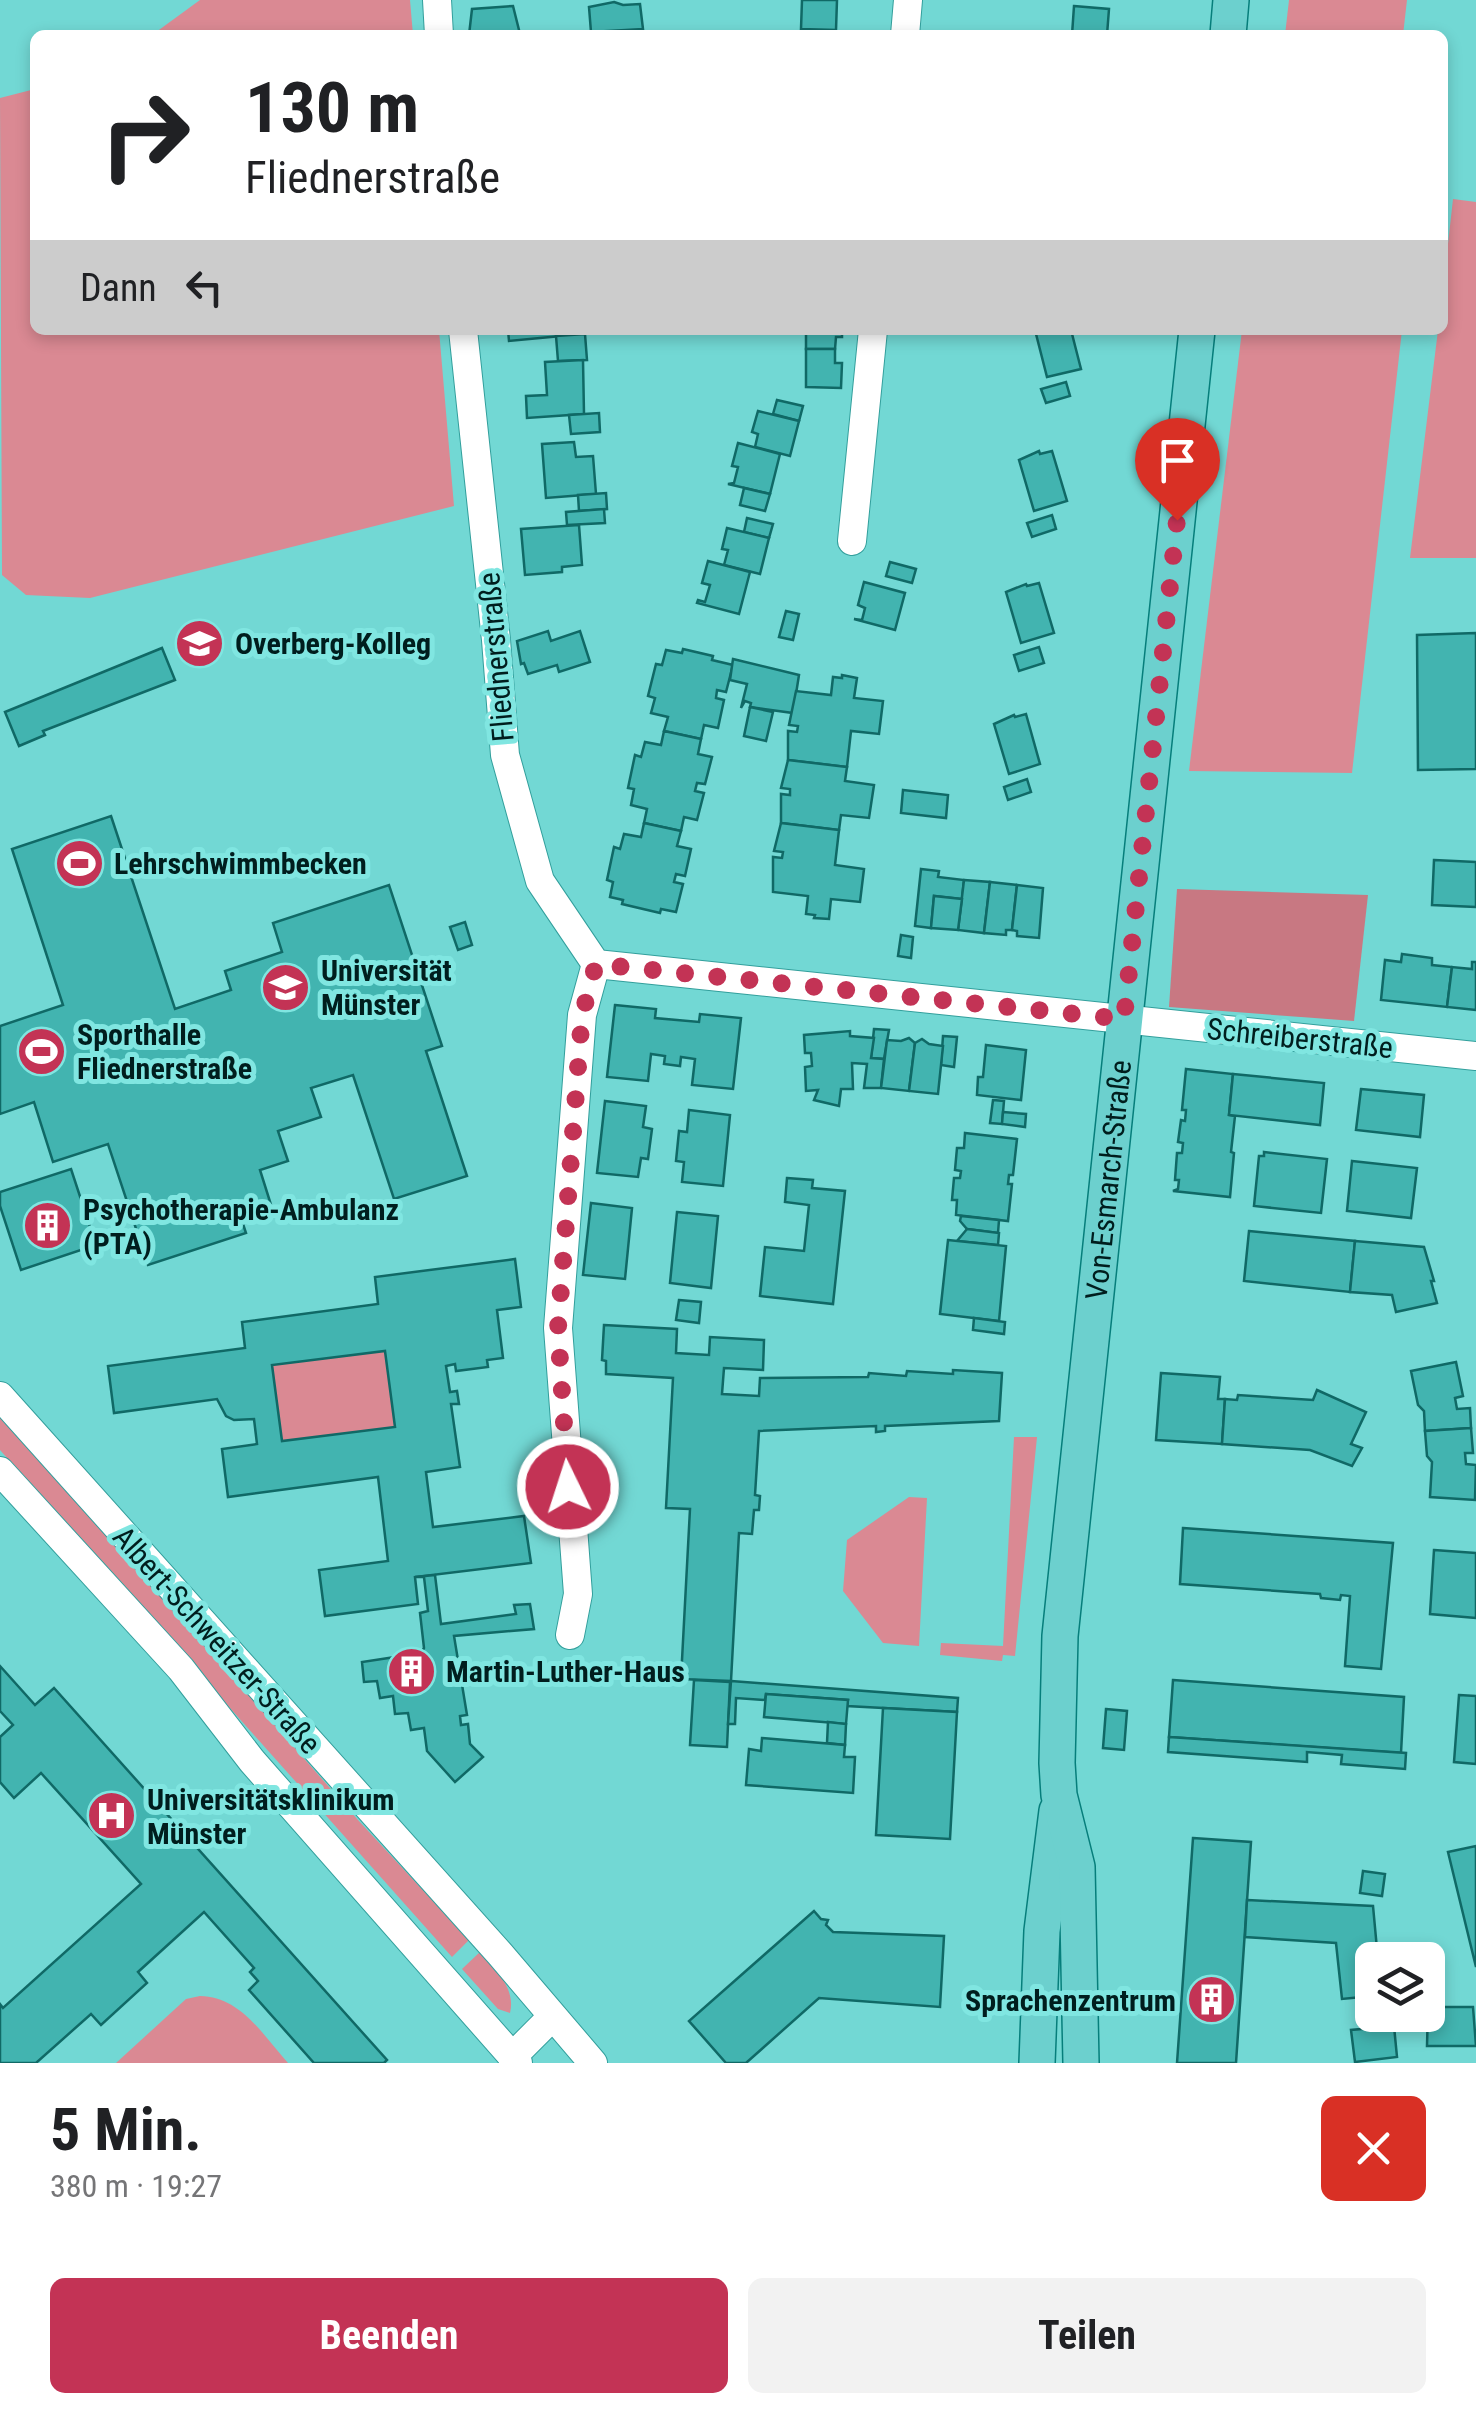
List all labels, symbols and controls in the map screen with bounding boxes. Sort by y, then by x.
text: 130 m [245,67,419,149]
icon: right [80,70,210,200]
text: Fliednerstraße [245,151,500,204]
icon: left [177,260,232,315]
text: Dann [80,266,157,310]
pin [1135,418,1220,521]
icon: arrive [1150,433,1205,488]
street label: Fliednerstraße [471,571,521,743]
school or university icon: Overberg-Kolleg [174,617,226,669]
place label: Overberg-Kolleg [235,626,431,661]
sports icon: Lehrschwimmbecken [53,837,105,889]
place label: Lehrschwimmbecken [114,846,367,881]
place label: Universität Münster [321,953,452,1022]
school or university icon: Universität Münster [260,961,312,1013]
street label: Schreiberstraße [1205,1011,1395,1065]
place label: Sporthalle Fliednerstraße [77,1017,252,1086]
sports icon: Sporthalle Fliednerstraße [16,1025,68,1077]
street label: Von-Esmarch-Straße [1078,1058,1138,1301]
place label: Psychotherapie-Ambulanz (PTA) [83,1192,399,1261]
building icon: Psychotherapie-Ambulanz (PTA) [22,1200,74,1252]
position arrow [516,1435,620,1539]
street label: Albert-Schweitzer-Straße [106,1519,328,1761]
building icon: Martin-Luther-Haus [385,1645,437,1697]
place label: Martin-Luther-Haus [446,1654,685,1689]
place label: Universitätsklinikum Münster [147,1782,394,1851]
hospital icon: Universitätsklinikum Münster [86,1790,138,1842]
map controls [1355,1942,1445,2032]
button: layers [1355,1942,1445,2032]
building icon: Sprachenzentrum [1185,1974,1237,2026]
place label: Sprachenzentrum [965,1983,1176,2018]
text: 5 Min. [50,2094,202,2165]
button: close [1321,2096,1426,2201]
text: 380 m · 19:27 [50,2167,222,2205]
button: Beenden [50,2278,728,2393]
button: Teilen [748,2278,1426,2393]

